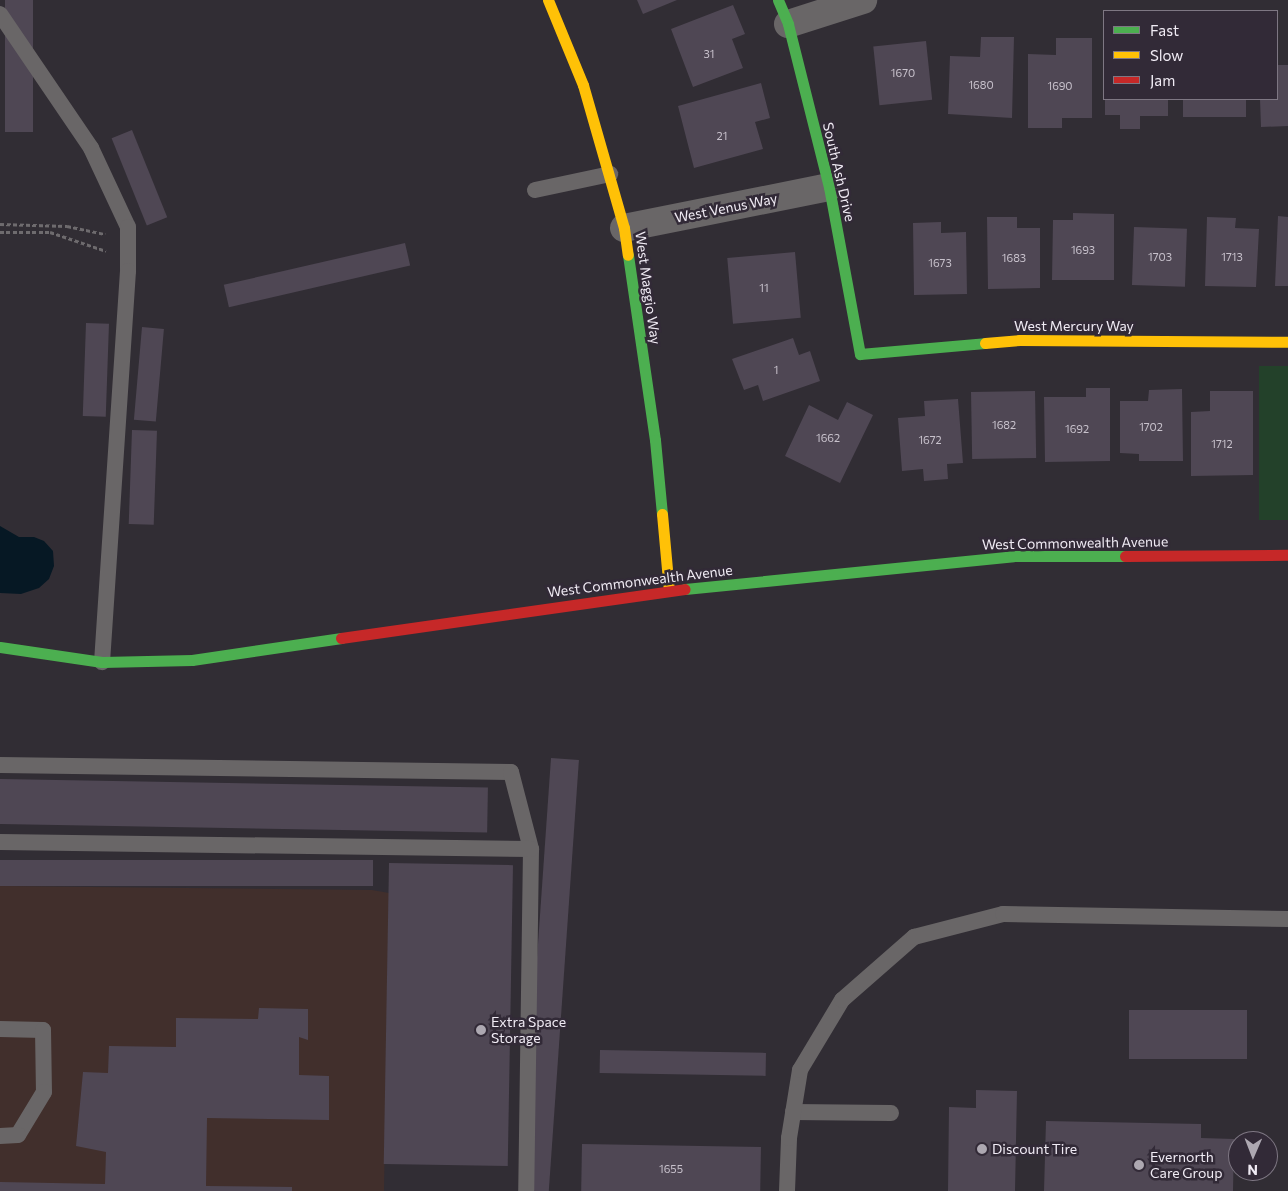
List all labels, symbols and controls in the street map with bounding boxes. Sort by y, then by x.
legend [1103,10,1278,100]
text: Fast [1150,21,1179,39]
text: Slow [1150,46,1183,64]
house number: 31 [704,47,714,61]
house number: 1670 [891,66,915,80]
text: Jam [1150,71,1175,89]
house number: 1680 [968,78,994,92]
house number: 1690 [1047,79,1073,93]
street label: South Ash Drive [819,121,859,223]
house number: 21 [717,129,727,143]
street label: West Venus Way [673,190,779,226]
street label: West Maggio Way [632,230,664,346]
house number: 1693 [1071,243,1095,257]
house number: 1703 [1148,250,1172,264]
house number: 1713 [1221,250,1243,264]
house number: 1683 [1002,251,1026,265]
house number: 1673 [928,256,952,270]
house number: 11 [759,281,769,295]
street label: West Mercury Way [1014,318,1134,334]
house number: 1 [774,363,778,377]
house number: 1682 [992,418,1016,432]
house number: 1702 [1139,420,1163,434]
house number: 1692 [1065,422,1089,436]
house number: 1662 [816,431,840,445]
house number: 1672 [918,433,942,447]
house number: 1712 [1211,437,1233,451]
street label: West Commonwealth Avenue [982,533,1168,553]
street label: West Commonwealth Avenue [546,561,734,601]
place label: Extra Space Storage [491,1014,566,1046]
marker: Extra Space Storage [475,1024,487,1036]
north arrow [1228,1131,1278,1181]
place label: Discount Tire [992,1141,1077,1157]
marker: Discount Tire [976,1143,988,1155]
place label: Evernorth Care Group [1150,1149,1222,1182]
marker: Evernorth Care Group [1132,1158,1146,1172]
house number: 1655 [659,1162,683,1176]
text: N [1247,1162,1258,1179]

